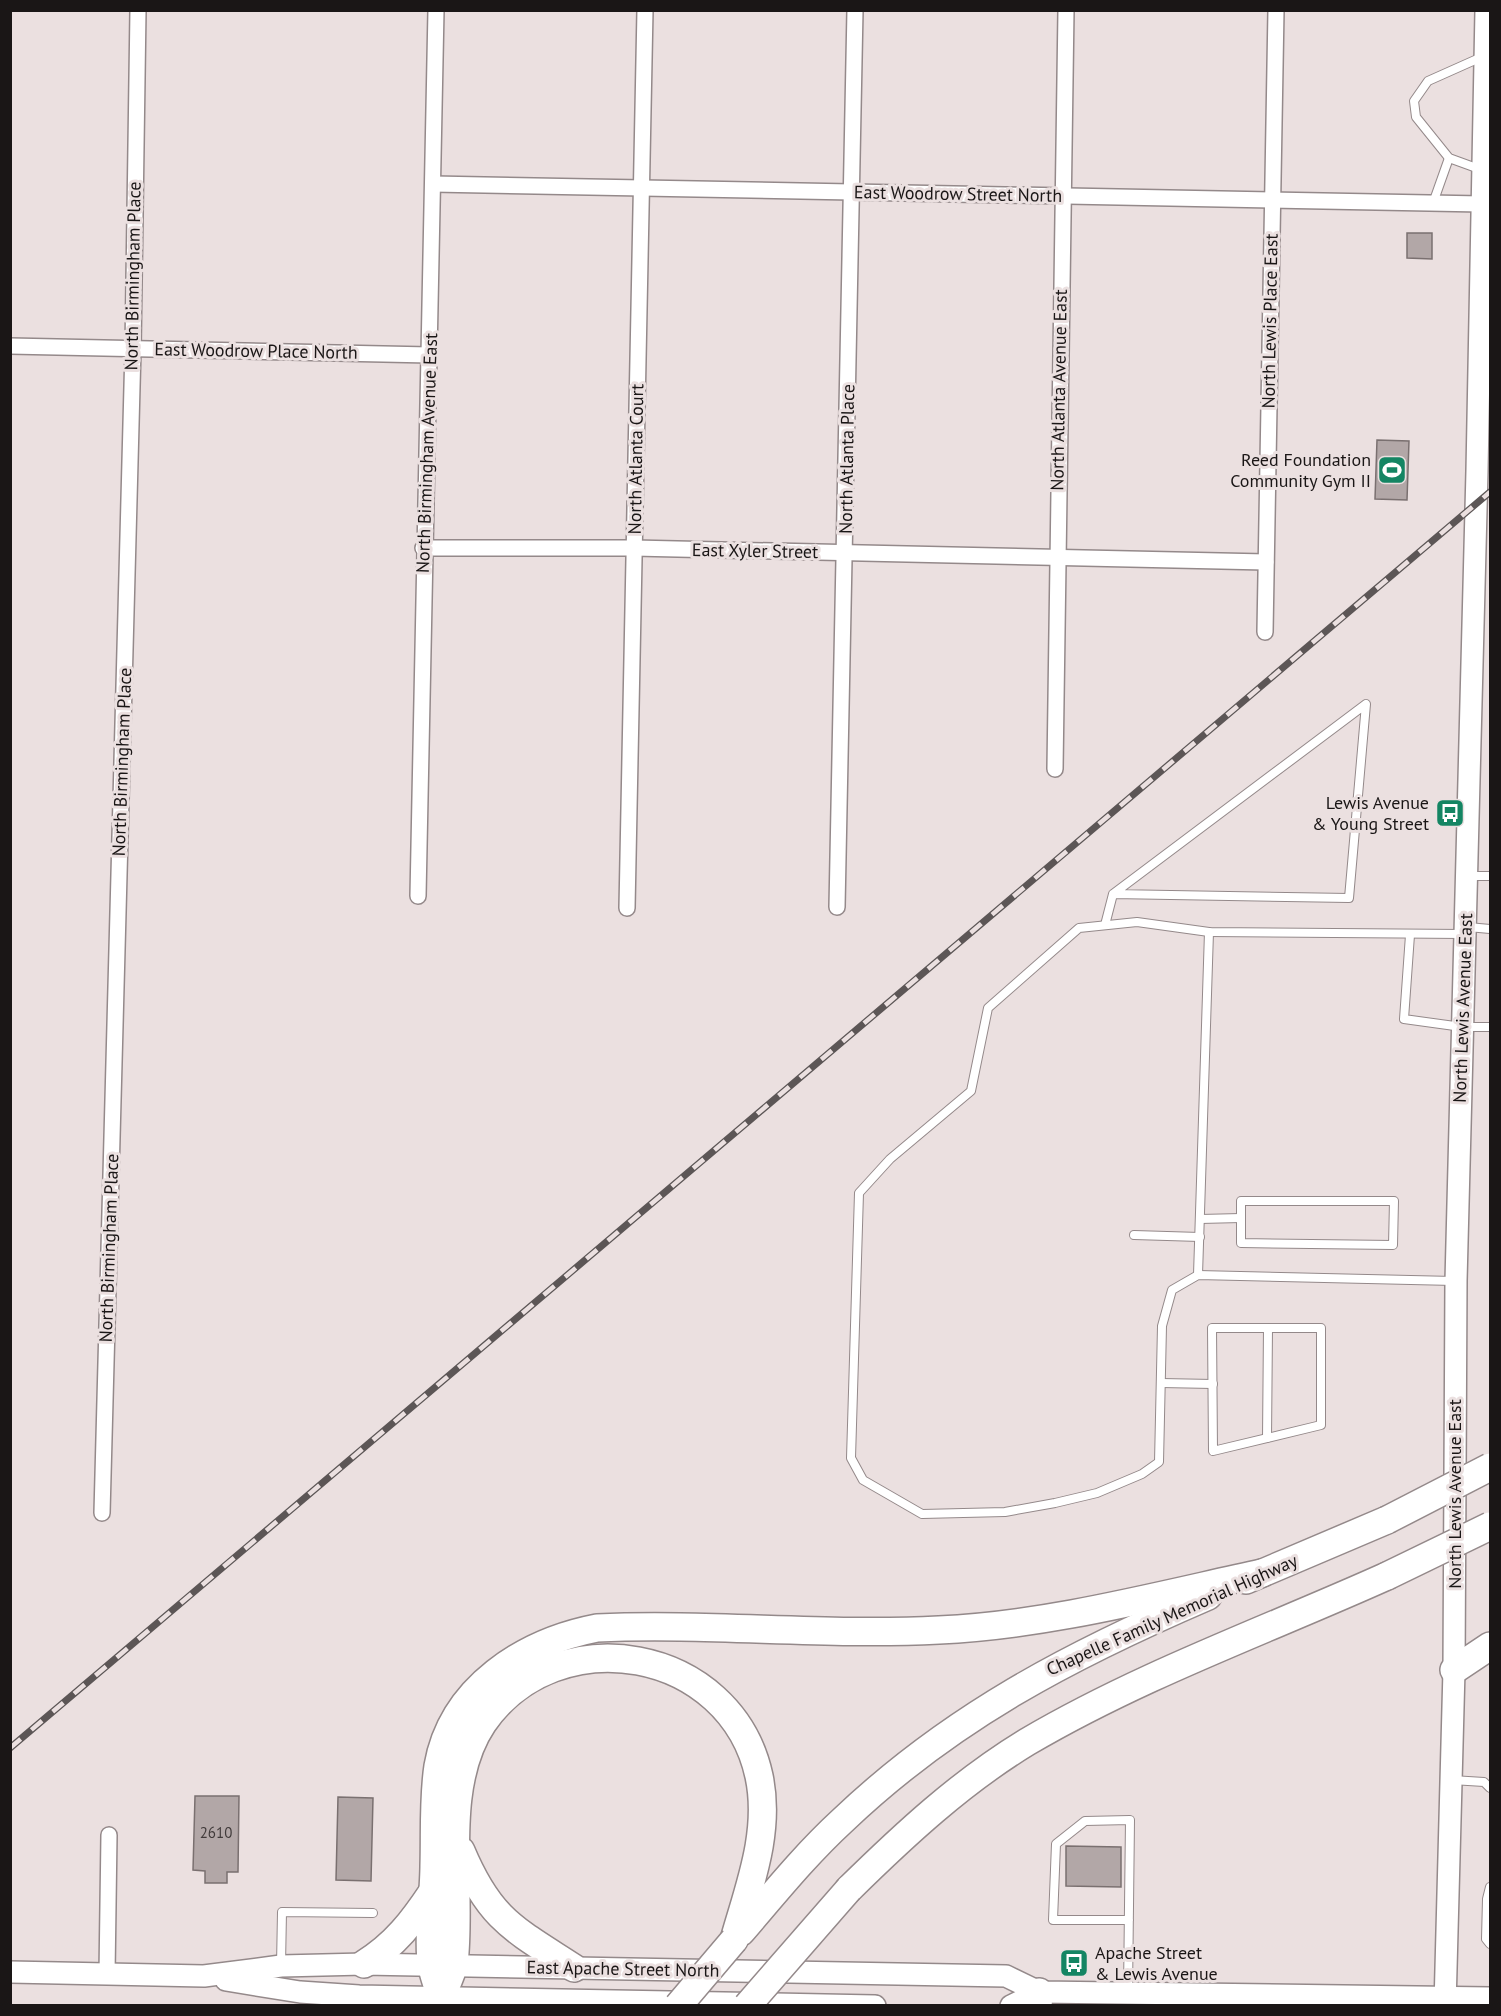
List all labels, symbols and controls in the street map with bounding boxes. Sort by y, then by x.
street label: East Woodrow Street North [854,180,1062,207]
street label: North Birmingham Place [119,181,146,371]
street label: North Lewis Place East [1256,233,1283,409]
street label: North Atlanta Avenue East [1045,289,1072,491]
street label: North Birmingham Avenue East [411,332,442,574]
street label: East Woodrow Place North [154,337,358,364]
street label: North Atlanta Court [623,384,648,534]
street label: North Atlanta Place [834,384,859,534]
place label: Reed Foundation Community Gym II [1230,448,1371,492]
sports icon: Reed Foundation Community Gym II [1376,454,1408,486]
street label: East Xyler Street [692,538,818,563]
street label: North Birmingham Place [107,667,136,857]
place label: Lewis Avenue & Young Street [1312,791,1429,835]
bus stop icon: Lewis Avenue & Young Street [1434,797,1466,829]
street label: North Lewis Avenue East [1448,913,1477,1103]
street label: North Birmingham Place [94,1153,123,1343]
street label: North Lewis Avenue East [1443,1399,1466,1589]
street label: Chapelle Family Memorial Highway [1043,1548,1301,1680]
house number: 2610 [200,1823,232,1842]
place label: Apache Street & Lewis Avenue [1095,1941,1218,1985]
bus stop icon: Apache Street & Lewis Avenue [1058,1947,1090,1979]
street label: East Apache Street North [526,1955,720,1982]

